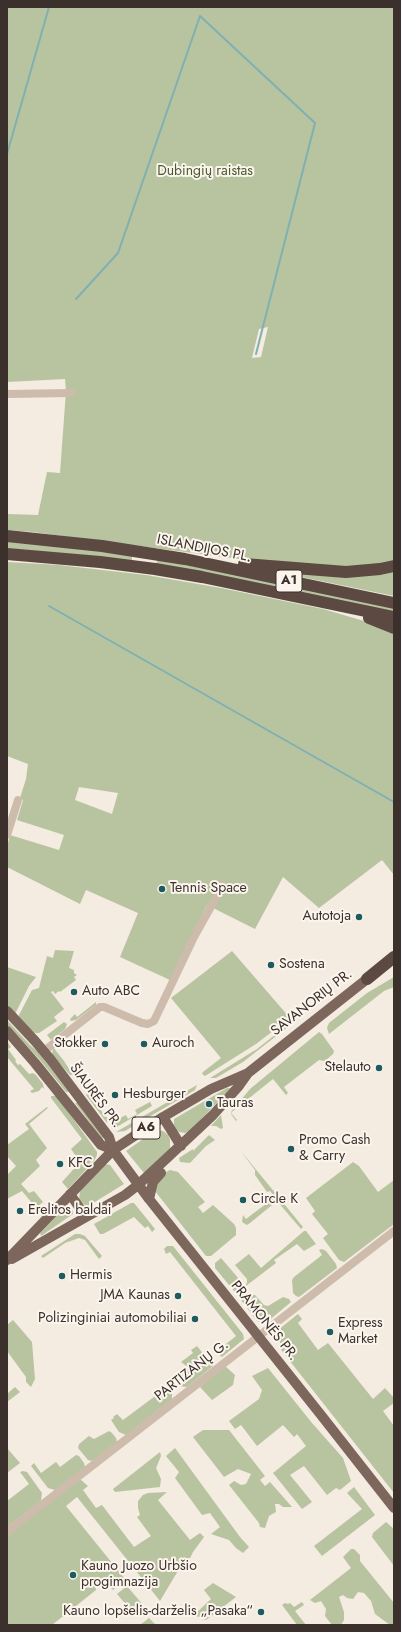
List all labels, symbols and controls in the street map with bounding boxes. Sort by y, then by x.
park label: Dubingių raistas [157,164,253,180]
street label: ISLANDIJOS PL. [155,532,253,566]
road number: A1 [276,570,302,592]
place label: Tennis Space [170,881,247,897]
marker: Tennis Space [157,884,167,894]
place label: Autotoja [302,909,351,925]
marker: Autotoja [354,912,364,922]
place label: Sostena [279,957,325,973]
marker: Sostena [266,960,276,970]
street label: SAVANORIŲ PR. [268,966,356,1040]
place label: Auto ABC [82,984,140,1000]
marker: Auto ABC [69,987,79,997]
place label: Stokker [54,1036,97,1052]
place label: Auroch [152,1036,195,1052]
marker: Stokker [100,1039,110,1049]
marker: Auroch [139,1039,149,1049]
place label: Stelauto [324,1060,371,1076]
street label: ŠIAURĖS PR. [65,1061,125,1131]
marker: Stelauto [374,1063,384,1073]
place label: Hesburger [123,1087,186,1103]
marker: Hesburger [110,1090,120,1100]
place label: Tauras [217,1096,253,1112]
marker: Tauras [204,1099,214,1109]
road number: A6 [132,1117,160,1139]
place label: Promo Cash & Carry [299,1133,371,1166]
marker: Promo Cash & Carry [286,1144,296,1154]
place label: KFC [68,1156,92,1172]
marker: KFC [55,1159,65,1169]
place label: Circle K [251,1192,298,1208]
marker: Circle K [238,1195,248,1205]
place label: Erelitos baldai [28,1203,111,1219]
marker: Erelitos baldai [15,1206,25,1216]
place label: Hermis [70,1268,112,1284]
marker: Hermis [57,1271,67,1281]
street label: PRAMONĖS PR. [227,1278,301,1364]
place label: JMA Kaunas [100,1288,170,1304]
marker: JMA Kaunas [173,1291,183,1301]
place label: Polizinginiai automobiliai [38,1311,187,1327]
marker: Polizinginiai automobiliai [190,1314,200,1324]
place label: Express Market [338,1316,383,1348]
marker: Express Market [325,1327,335,1337]
street label: PARTIZANŲ G. [152,1337,232,1405]
place label: Kauno Juozo Urbšio progimnazija [81,1559,197,1592]
marker: Kauno Juozo Urbšio progimnazija [68,1570,78,1580]
place label: Kauno lopšelis-darželis „Pasaka“ [63,1604,253,1620]
marker: Kauno lopšelis-darželis „Pasaka“ [256,1607,266,1617]

